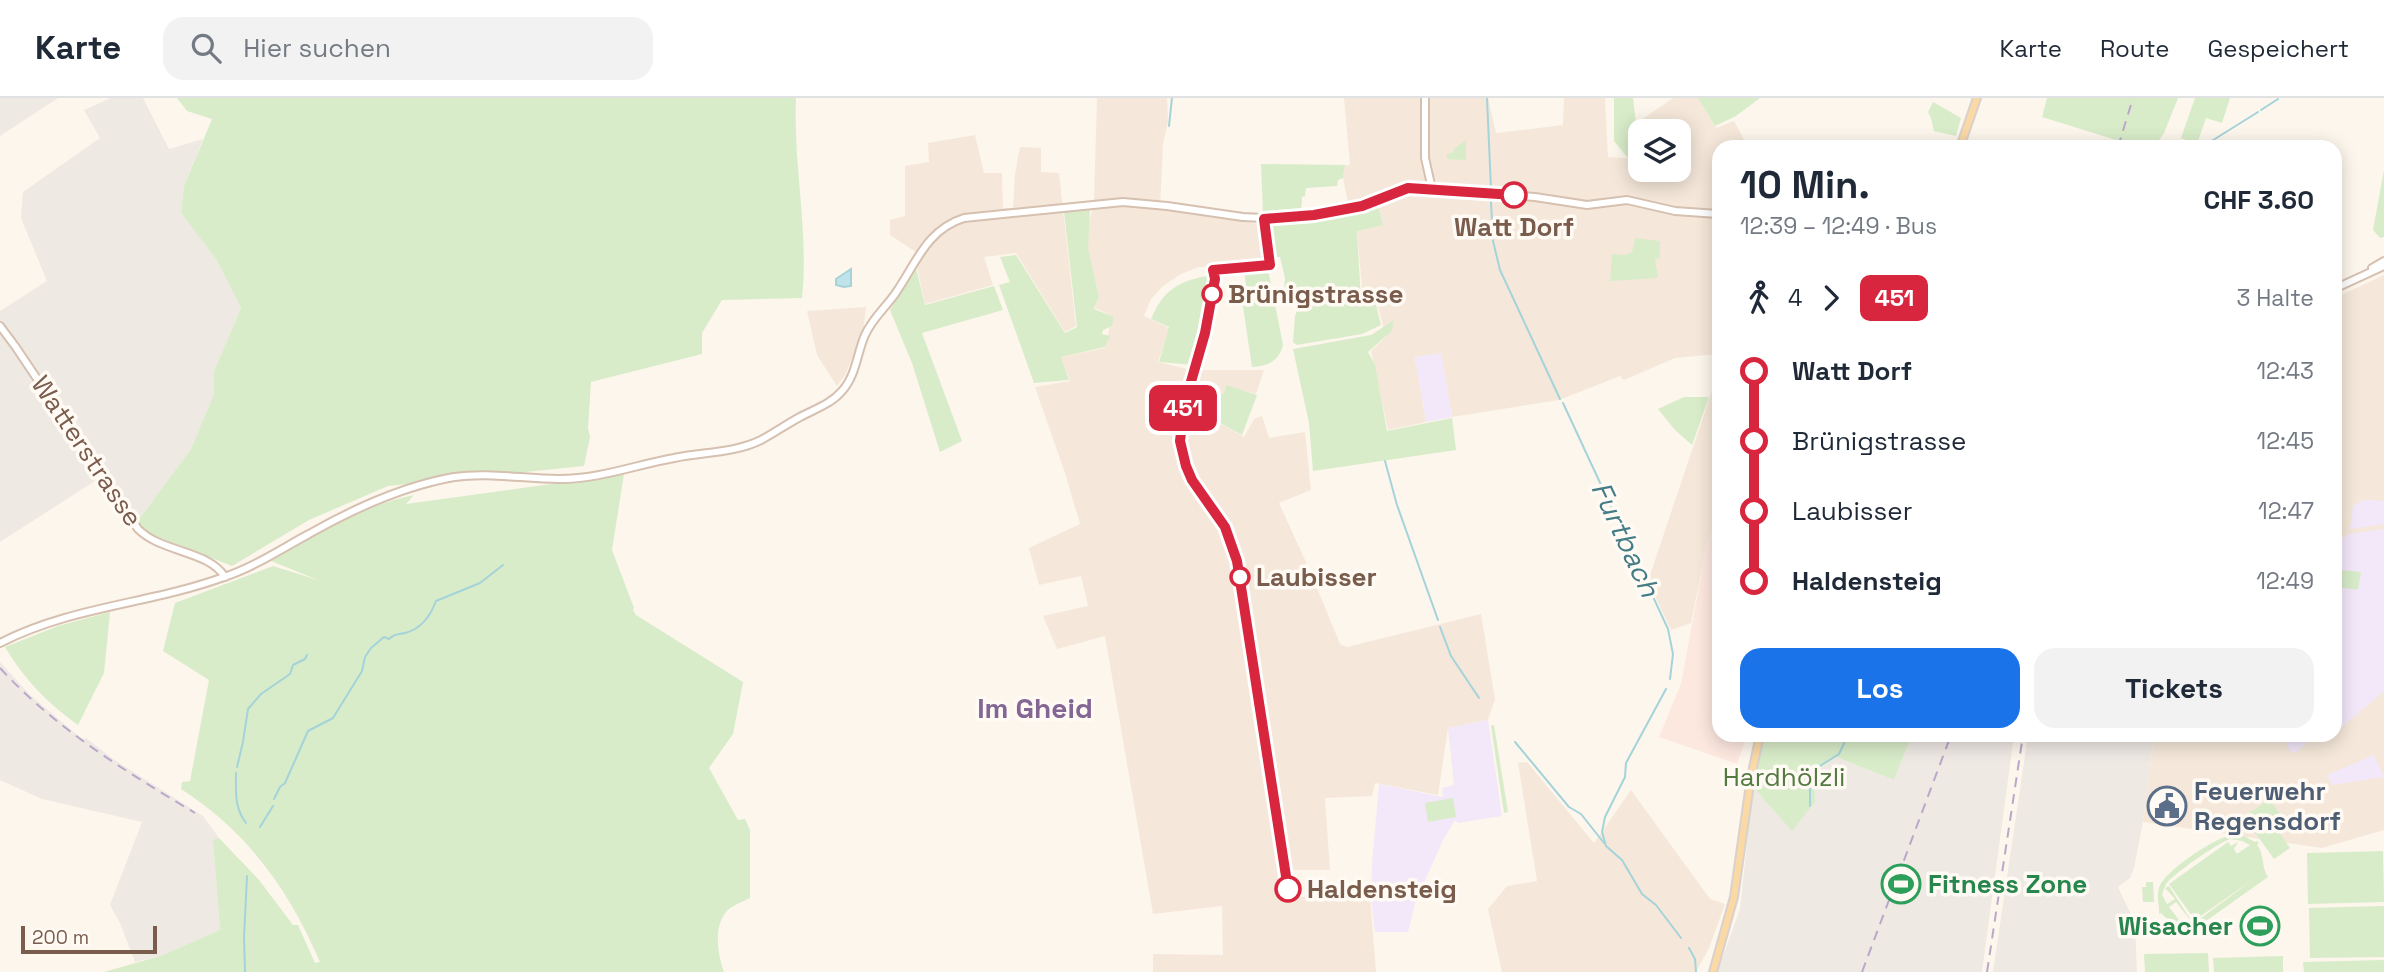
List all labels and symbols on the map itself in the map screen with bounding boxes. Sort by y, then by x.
marker: Watt Dorf [1501,182,1527,208]
place label: Watt Dorf [1454,210,1574,244]
place label: Brünigstrasse [1228,277,1403,311]
marker: Brünigstrasse [1202,284,1222,304]
street label: Watterstrasse [24,369,150,533]
line badge: 451 [1143,385,1223,431]
water label: Furtbach [1584,475,1669,603]
place label: Laubisser [1256,560,1377,594]
marker: Laubisser [1230,567,1250,587]
district label: Im Gheid [977,690,1093,726]
park label: Hardhölzli [1723,760,1845,794]
place label: Feuerwehr Regensdorf [2194,774,2341,838]
public building icon: Feuerwehr Regensdorf [2146,785,2188,827]
sports icon: Fitness Zone [1880,863,1922,905]
place label: Fitness Zone [1928,867,2087,901]
place label: Haldensteig [1307,872,1457,906]
marker: Haldensteig [1275,876,1301,902]
sports icon: Wisacher [2239,905,2281,947]
place label: Wisacher [2118,909,2233,943]
scale bar [21,923,158,955]

